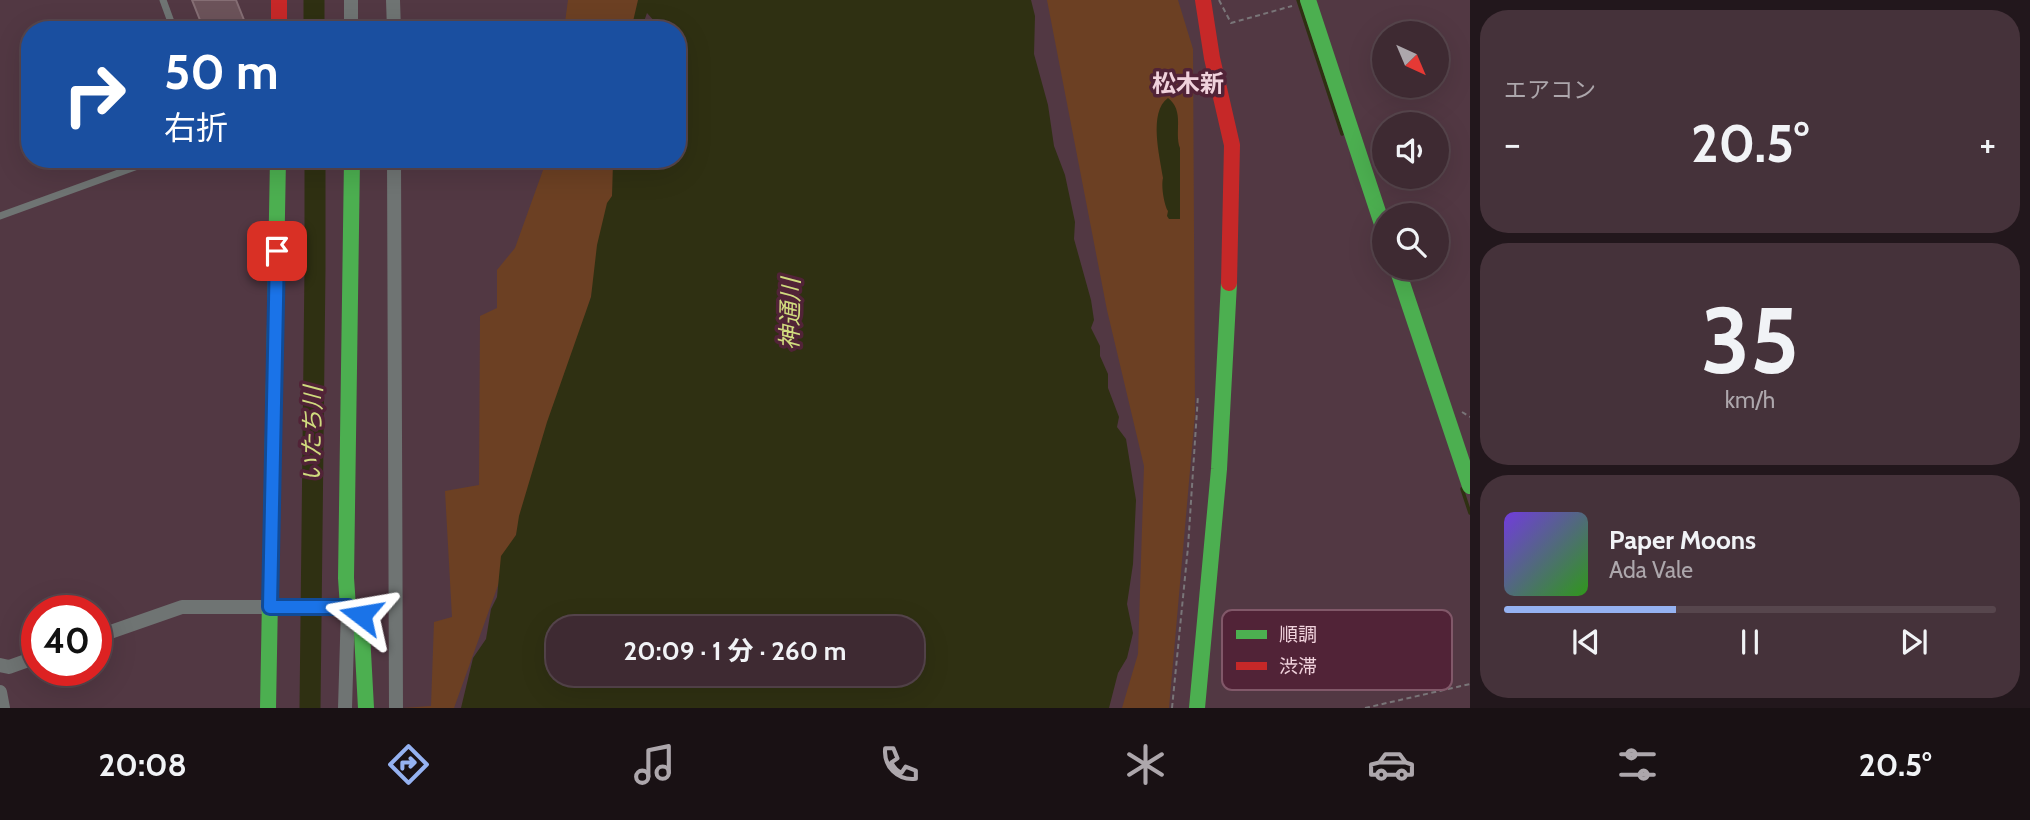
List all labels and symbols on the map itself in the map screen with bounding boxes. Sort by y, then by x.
north arrow [1372,21,1449,98]
district label: 松木新 [1152,69,1224,98]
pin [247,221,307,281]
water label: 神通川 [775,275,805,350]
water label: いたち川 [297,383,327,482]
position arrow [324,578,398,652]
speed limit sign: 40 [21,595,112,686]
legend [1222,610,1452,690]
text: 順調 [1279,623,1317,646]
text: 渋滞 [1279,655,1317,678]

